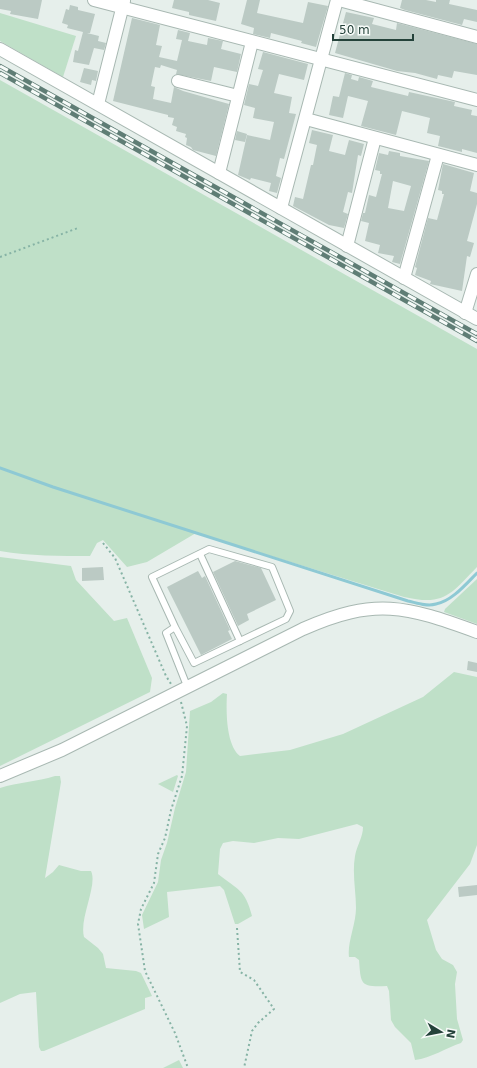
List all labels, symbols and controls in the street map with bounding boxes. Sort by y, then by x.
scale bar [333,16,413,42]
text: 50 m [339,23,370,37]
north arrow [421,1012,461,1052]
text: N [443,1028,458,1039]

